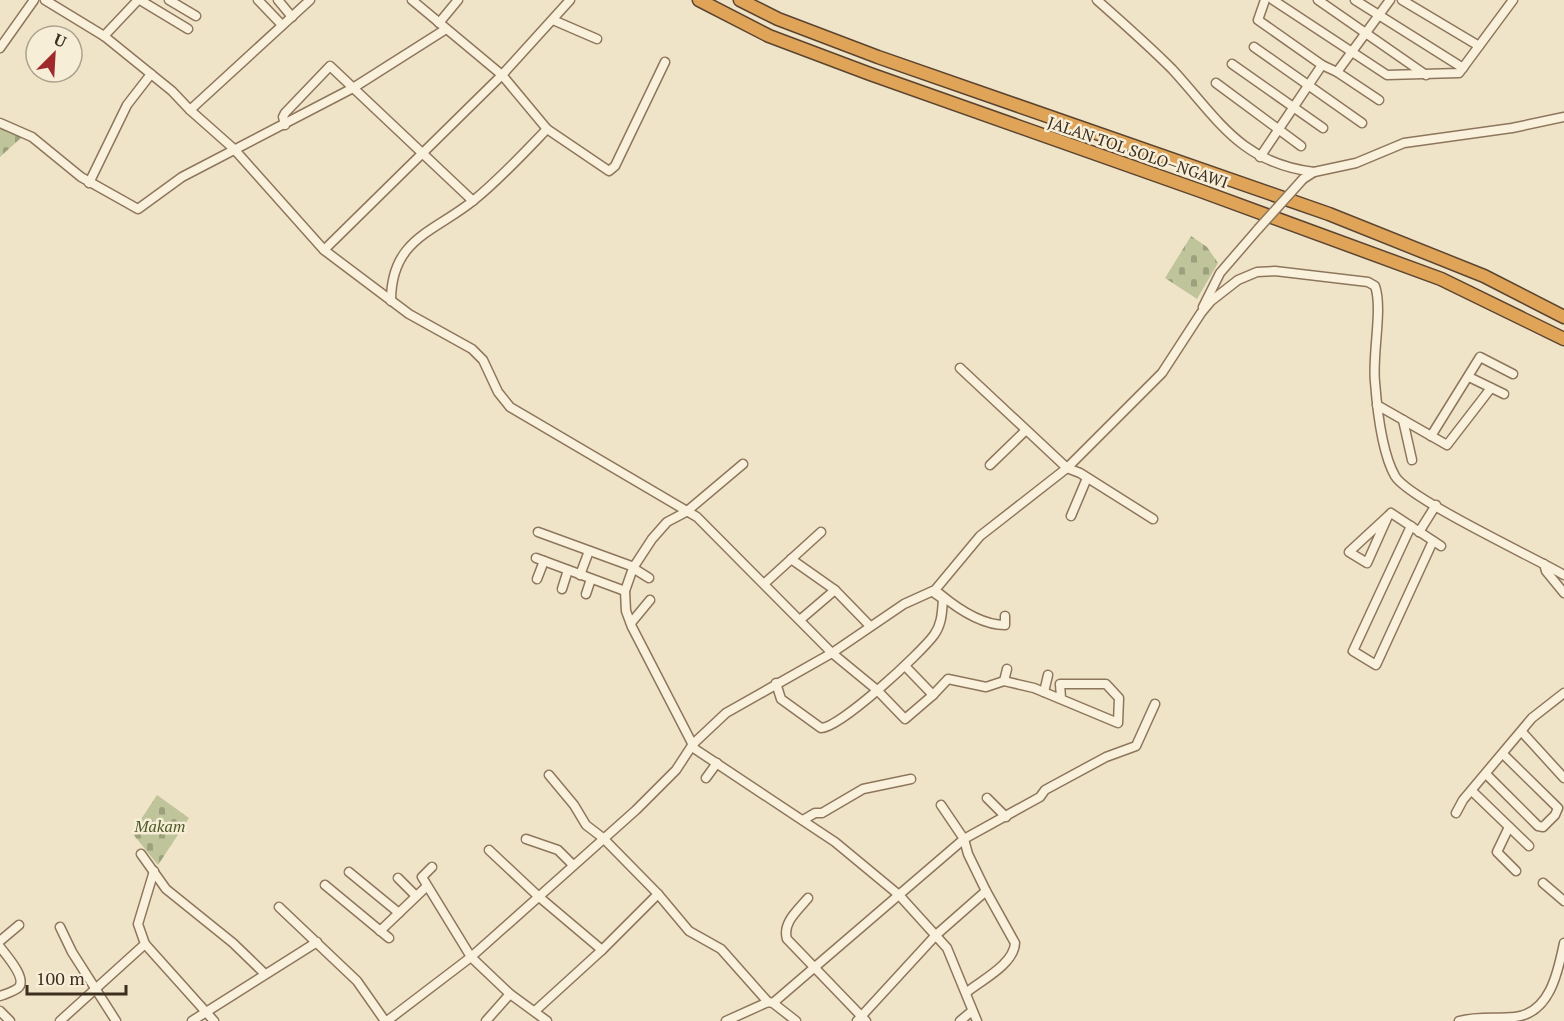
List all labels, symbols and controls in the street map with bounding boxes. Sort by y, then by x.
north arrow [24,24,84,84]
text: U [50,28,70,53]
street label: JALAN TOL SOLO–NGAWI [1045,111,1231,193]
park label: Makam [133,815,186,837]
scale bar [27,958,126,996]
text: 100 m [36,966,85,990]

